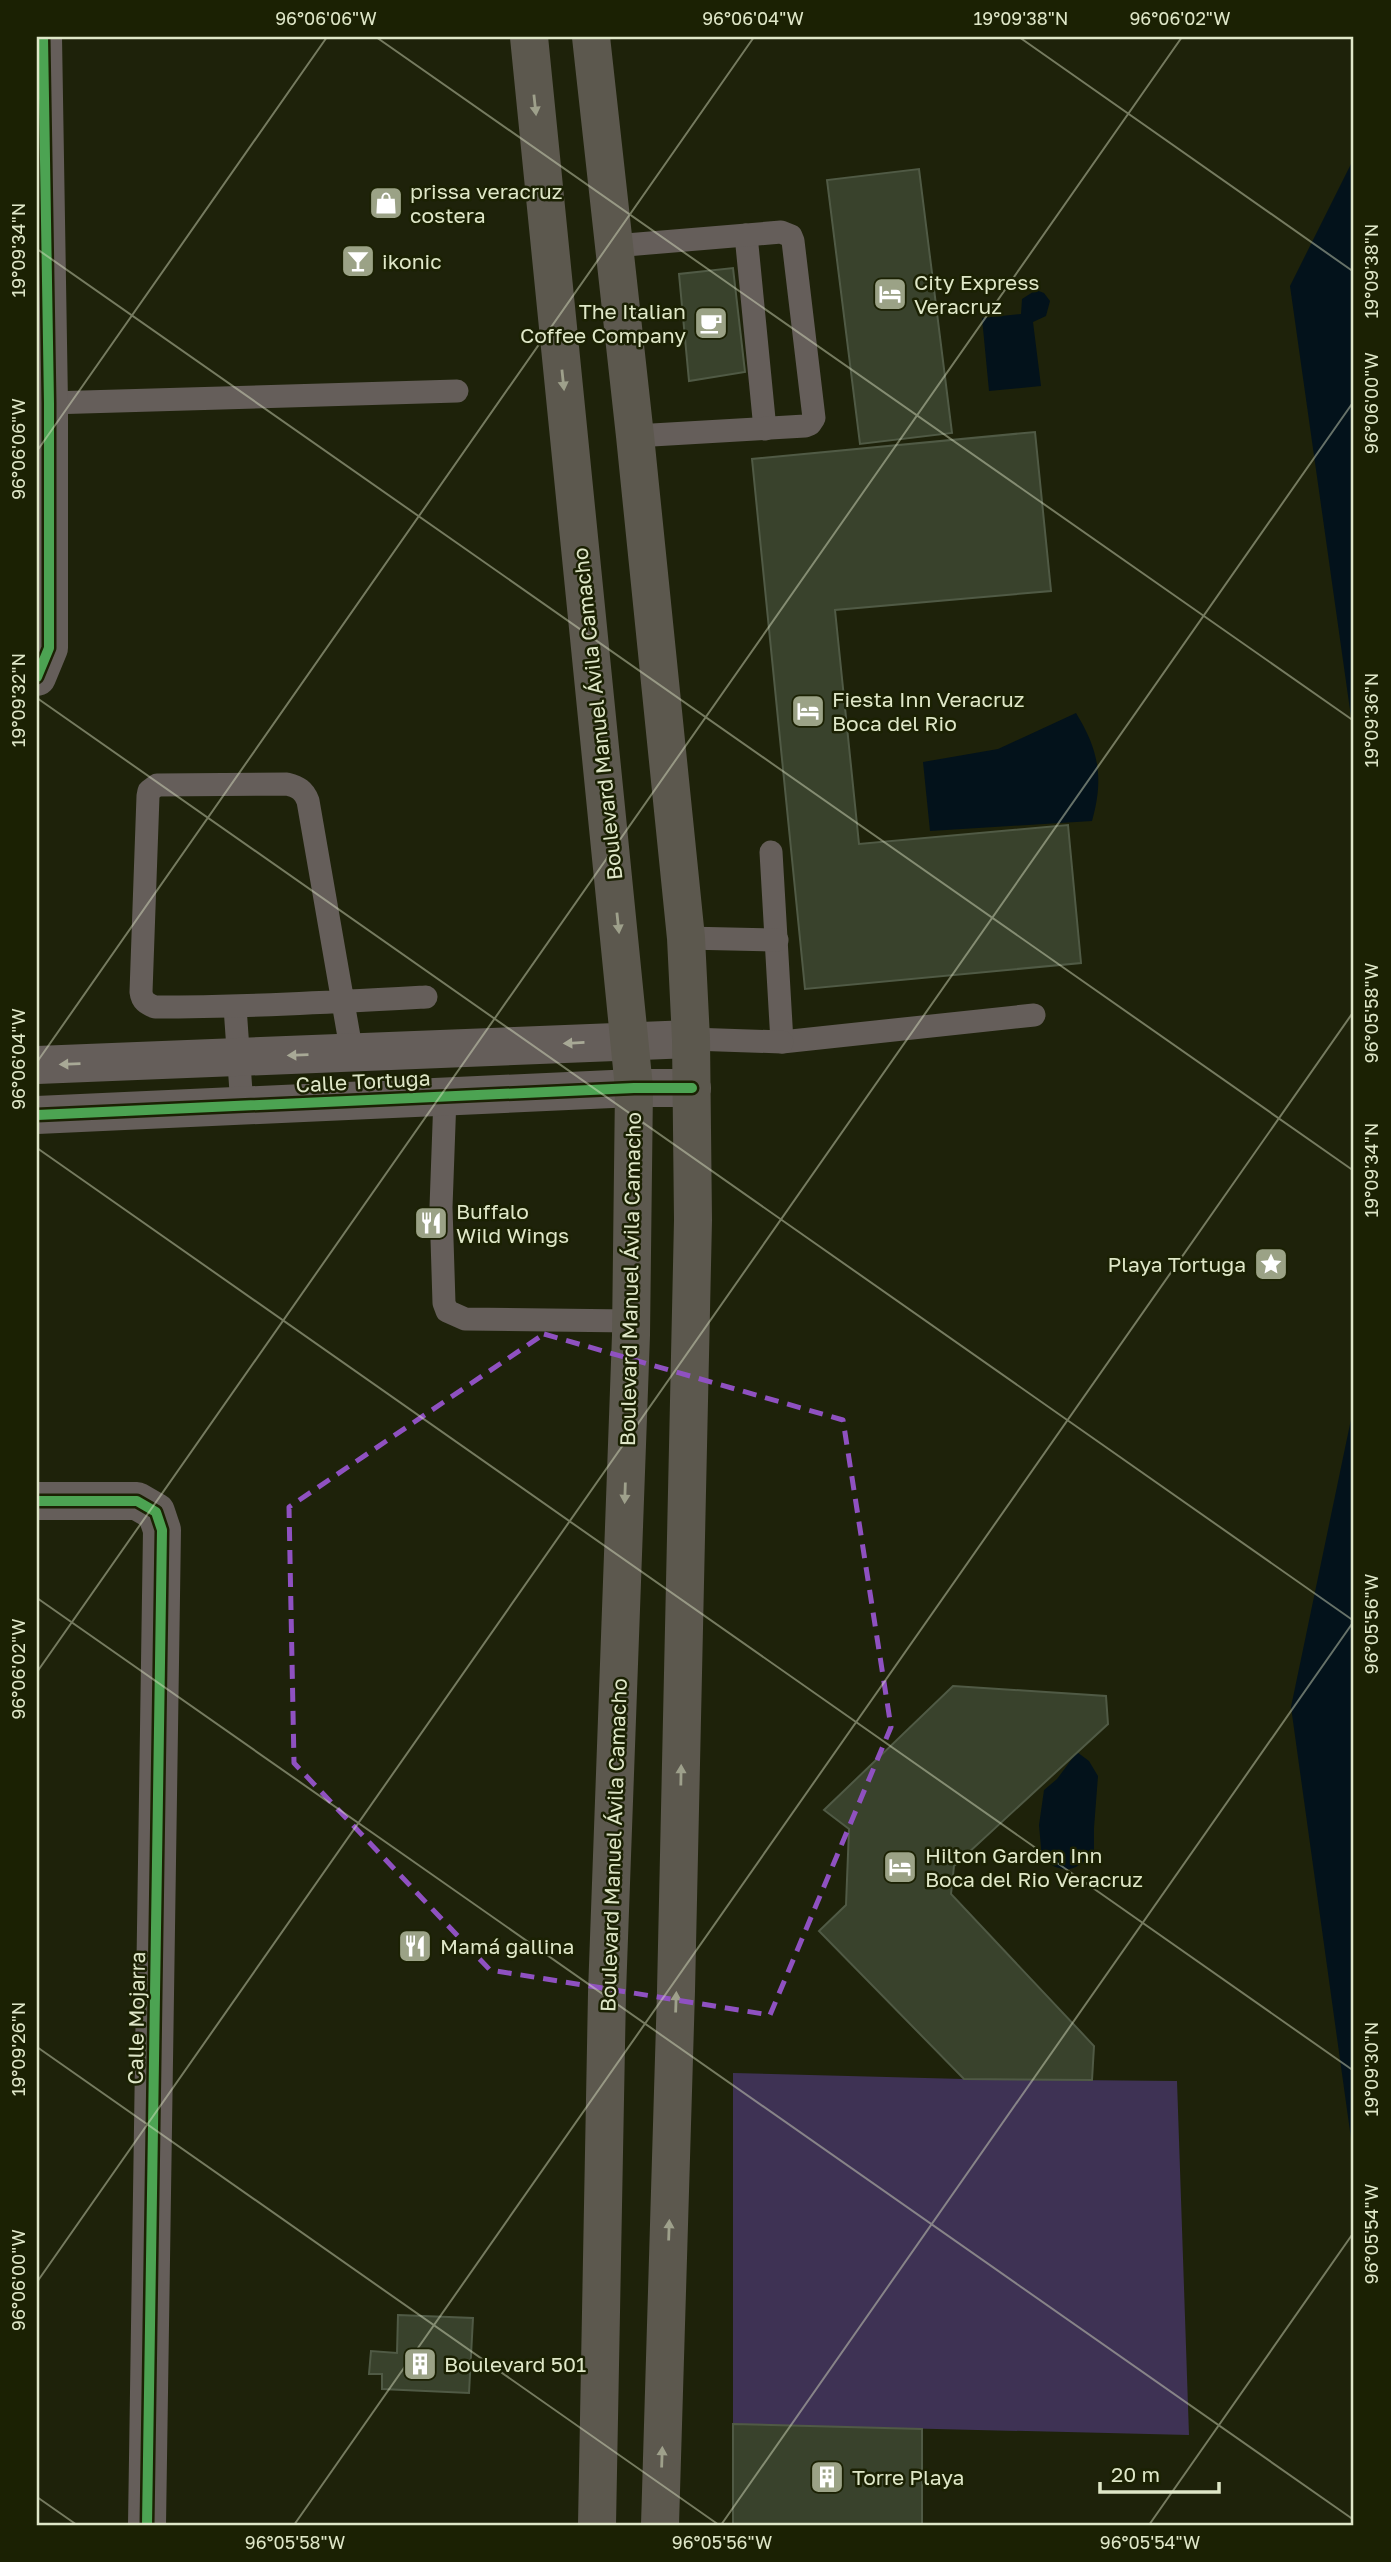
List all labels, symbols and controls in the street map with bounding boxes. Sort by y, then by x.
text: 96°06'06"W [275,7,377,29]
text: 96°06'04"W [702,7,804,29]
text: 19°09'38"N [974,7,1068,29]
text: 96°06'02"W [1129,7,1231,29]
one-way arrow [530,94,541,116]
place label: prissa veracruz costera [410,178,563,228]
shop icon: prissa veracruz costera [367,184,405,222]
text: 19°09'34"N [7,203,29,297]
text: 19°09'38"N [1360,224,1382,318]
bar icon: ikonic [339,242,377,280]
place label: ikonic [382,248,442,274]
place label: City Express Veracruz [914,269,1039,319]
hotel icon: City Express Veracruz [871,275,909,313]
place label: The Italian Coffee Company [520,298,686,348]
cafe icon: The Italian Coffee Company [692,304,730,342]
text: 96°06'00"W [1360,352,1382,454]
one-way arrow [558,369,569,391]
text: 96°06'06"W [7,398,29,500]
street label: Boulevard Manuel Ávila Camacho [567,547,627,881]
text: 19°09'32"N [7,653,29,747]
text: 19°09'36"N [1360,673,1382,767]
place label: Fiesta Inn Veracruz Boca del Rio [832,686,1025,736]
hotel icon: Fiesta Inn Veracruz Boca del Rio [789,692,827,730]
one-way arrow [612,912,623,934]
text: 96°05'58"W [1360,963,1382,1063]
text: 96°06'04"W [7,1008,29,1110]
one-way arrow [563,1038,585,1049]
one-way arrow [286,1050,308,1061]
one-way arrow [59,1058,81,1069]
street label: Calle Tortuga [295,1064,431,1098]
street label: Boulevard Manuel Ávila Camacho [614,1112,646,1446]
text: 19°09'34"N [1360,1123,1382,1217]
place label: Buffalo Wild Wings [456,1198,569,1248]
restaurant icon: Buffalo Wild Wings [412,1204,450,1242]
place icon: Playa Tortuga [1252,1245,1290,1283]
place label: Playa Tortuga [1108,1251,1246,1277]
one-way arrow [619,1482,631,1504]
text: 96°05'56"W [1360,1574,1382,1674]
text: 96°06'02"W [7,1618,29,1720]
street label: Boulevard Manuel Ávila Camacho [594,1678,632,2012]
one-way arrow [675,1764,687,1786]
place label: Hilton Garden Inn Boca del Rio Veracruz [925,1842,1143,1892]
hotel icon: Hilton Garden Inn Boca del Rio Veracruz [881,1848,919,1886]
restaurant icon: Mamá gallina [396,1927,434,1965]
place label: Mamá gallina [440,1933,574,1959]
street label: Calle Mojarra [122,1951,150,2085]
one-way arrow [670,1991,681,2013]
text: 19°09'26"N [7,2002,29,2096]
text: 19°09'30"N [1360,2021,1382,2117]
text: 96°05'54"W [1360,2184,1382,2284]
one-way arrow [663,2218,674,2240]
text: 96°06'00"W [7,2229,29,2331]
building icon: Boulevard 501 [401,2345,439,2383]
place label: Boulevard 501 [444,2351,586,2377]
one-way arrow [656,2446,667,2468]
scale bar [1100,2450,1220,2494]
building icon: Torre Playa [808,2458,846,2496]
text: 20 m [1111,2461,1160,2487]
place label: Torre Playa [852,2464,964,2490]
text: 96°05'58"W [245,2531,345,2553]
text: 96°05'56"W [672,2531,772,2553]
text: 96°05'54"W [1100,2531,1200,2553]

